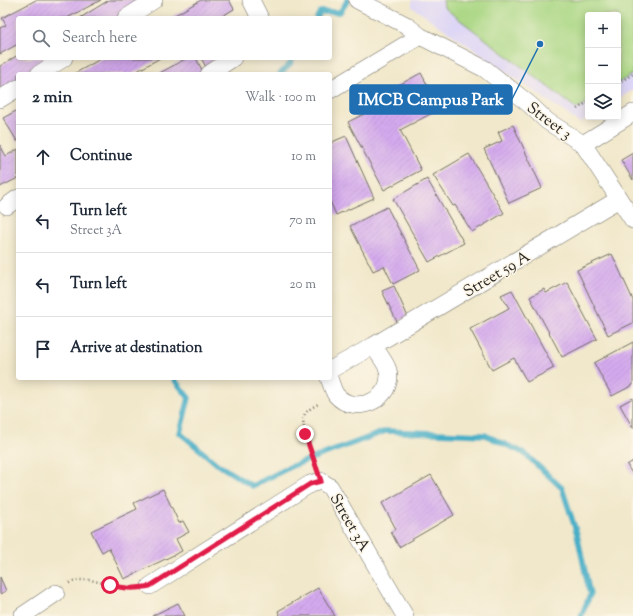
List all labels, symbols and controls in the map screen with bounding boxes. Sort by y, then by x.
map controls [585,12,621,120]
button: + [585,12,621,48]
search box [16,16,332,60]
icon: search [30,27,52,49]
text: Search here [62,28,137,49]
button: − [585,48,621,84]
button: layers [585,84,621,120]
callout: IMCB Campus Park [350,85,512,114]
text: 2 min [32,86,73,110]
text: Walk · 100 m [245,89,316,107]
text: IMCB Campus Park [358,89,505,113]
street label: Street 3 [521,97,576,147]
icon: ahead [32,146,54,168]
text: Continue [70,146,132,167]
text: 10 m [291,148,316,166]
text: Turn left [70,201,127,222]
icon: left [32,210,54,232]
text: 70 m [289,212,316,230]
text: Street 3A [70,222,122,240]
street label: Street 59 A [459,246,535,304]
icon: left [32,274,54,296]
text: Turn left [70,274,127,295]
text: 20 m [290,276,316,294]
icon: arrive [32,338,54,360]
text: Arrive at destination [70,338,203,359]
route end [296,425,314,443]
street label: Street 3A [323,490,375,557]
route start [101,576,119,594]

